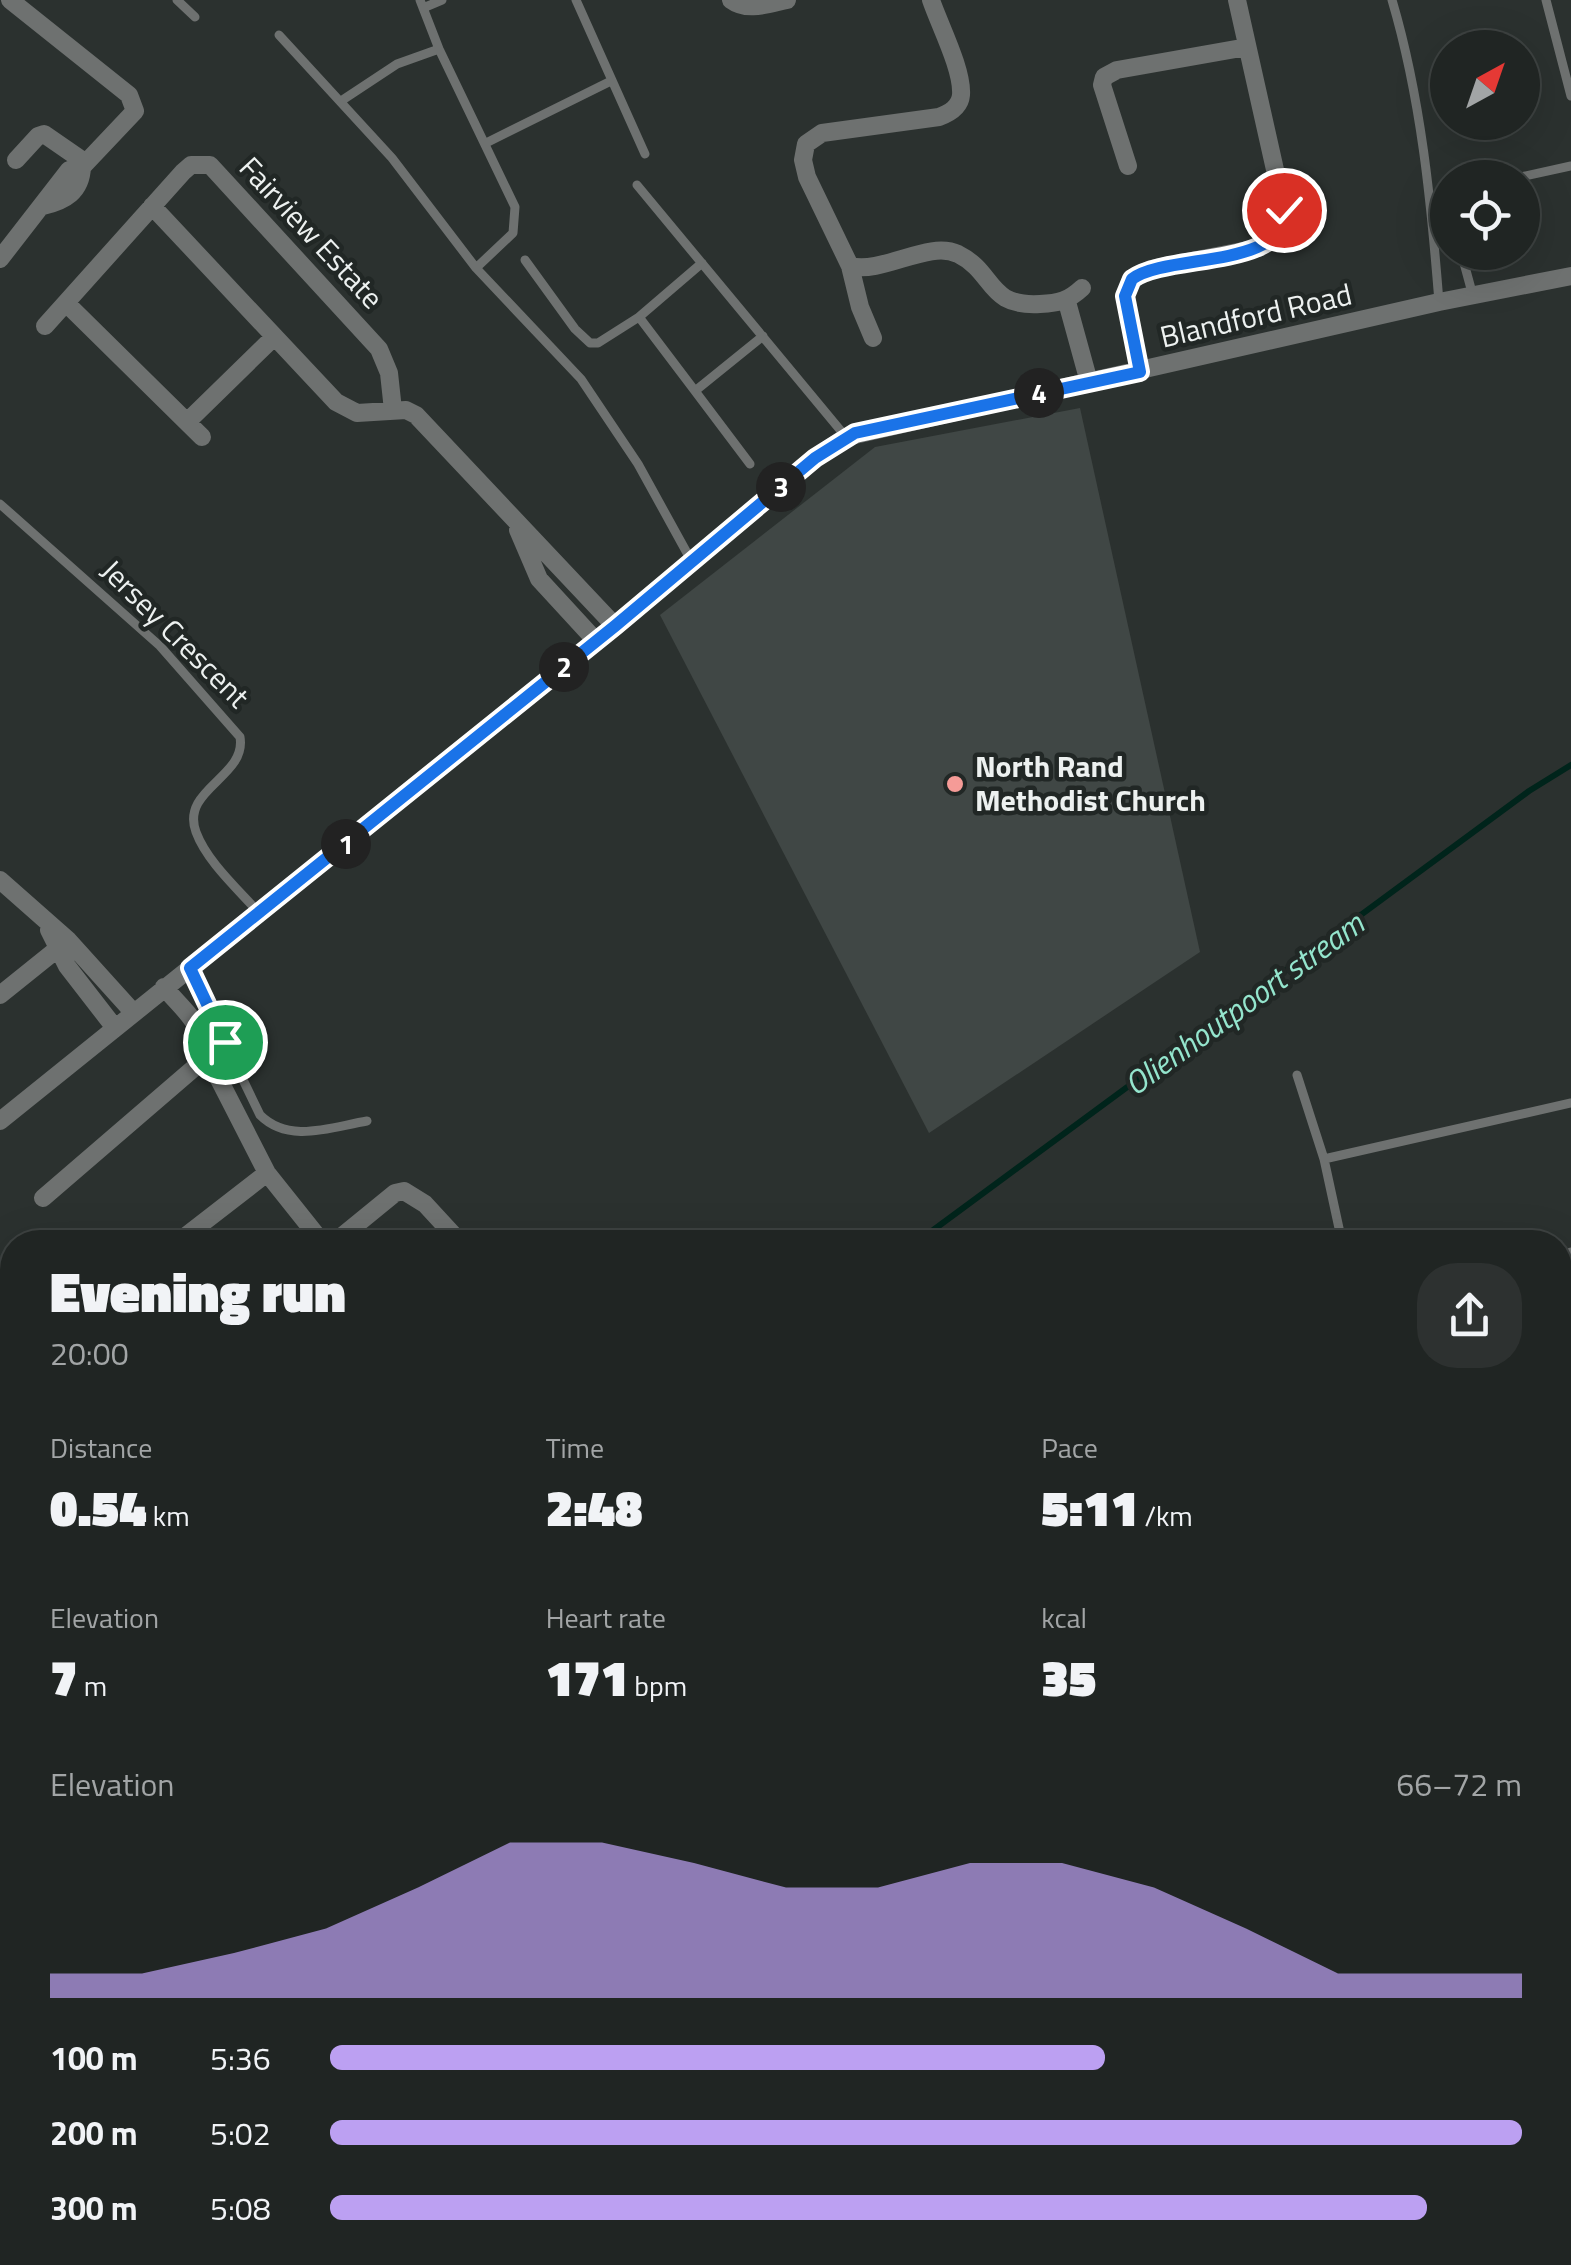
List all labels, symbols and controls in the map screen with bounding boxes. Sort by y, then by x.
north arrow [1430,30,1540,140]
map controls [1430,30,1540,270]
street label: Fairview Estate [229,146,395,319]
button: locate [1430,160,1540,270]
pin [1242,168,1327,253]
icon: check [1257,183,1312,238]
street label: Blandford Road [1155,271,1356,359]
pin: 4 [1014,368,1064,418]
text: 4 [1031,371,1047,414]
pin: 3 [756,462,806,512]
text: 3 [773,465,789,508]
street label: Jersey Crescent [91,548,261,718]
pin: 2 [539,642,589,692]
text: 2 [556,645,572,688]
place label: North Rand Methodist Church [975,743,1206,823]
marker: North Rand Methodist Church [944,773,966,795]
pin: 1 [321,819,371,869]
text: 1 [338,822,354,865]
water label: Olienhoutpoort stream [1114,899,1374,1107]
pin [183,1000,268,1085]
icon: arrive [198,1015,253,1070]
text: Evening run [50,1250,346,1333]
button: share [1417,1263,1522,1368]
text: 20:00 [50,1329,129,1377]
text: Distance [50,1426,152,1469]
text: Time [546,1426,604,1469]
text: Pace [1041,1426,1098,1469]
text: 0.54 [50,1469,147,1545]
text: 2:48 [546,1469,643,1545]
text: 5:11 [1041,1469,1138,1545]
text: km [147,1494,190,1537]
text: /km [1138,1494,1193,1537]
text: Elevation [50,1596,159,1639]
text: Heart rate [546,1596,666,1639]
text: kcal [1041,1596,1087,1639]
text: 7 [50,1639,78,1715]
text: 171 [546,1639,628,1715]
text: 35 [1041,1639,1096,1715]
text: m [78,1664,107,1707]
text: bpm [628,1664,687,1707]
text: Elevation [50,1760,174,1808]
text: 66–72 m [1396,1760,1522,1808]
text: 100 m [50,2034,138,2082]
text: 5:36 [210,2034,271,2082]
text: 200 m [50,2109,138,2157]
text: 5:02 [210,2109,271,2157]
text: 300 m [50,2184,138,2232]
text: 5:08 [210,2184,271,2232]

